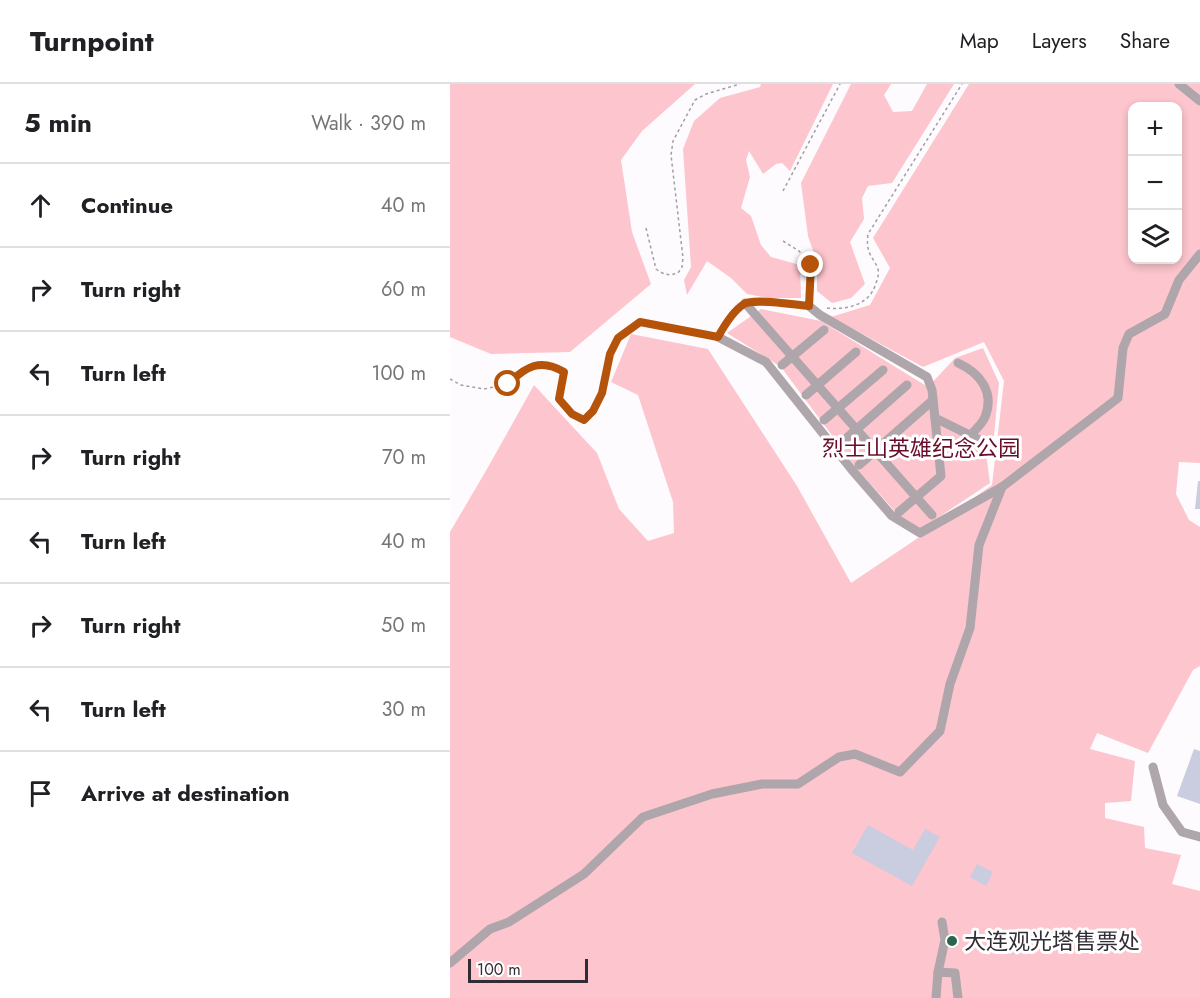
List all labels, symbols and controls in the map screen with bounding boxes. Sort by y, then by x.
text: Turnpoint [30,21,154,62]
text: Map [960,26,999,56]
text: Layers [1032,26,1087,56]
text: Share [1120,26,1170,56]
map controls [1128,102,1182,264]
button: + [1128,102,1182,156]
text: 5 min [24,104,92,142]
text: Walk · 390 m [311,109,426,138]
button: − [1128,156,1182,210]
icon: ahead [24,189,57,222]
text: Continue [81,189,173,221]
text: 40 m [381,191,426,220]
button: layers [1128,210,1182,264]
route end [797,251,823,277]
icon: right [24,273,57,306]
text: Turn right [81,273,181,305]
text: 60 m [381,275,426,304]
icon: left [24,357,57,390]
text: Turn left [81,357,166,389]
text: 100 m [371,359,426,388]
route start [494,370,520,396]
park label: 烈士山英雄纪念公园 [822,432,1020,464]
icon: right [24,441,57,474]
text: Turn right [81,441,181,473]
text: 70 m [382,443,426,472]
icon: left [24,525,57,558]
text: Turn left [81,525,166,557]
text: 40 m [381,527,426,556]
icon: right [24,609,57,642]
text: Turn right [81,609,181,641]
text: 50 m [381,611,426,640]
icon: left [24,693,57,726]
text: Turn left [81,693,166,725]
text: 30 m [381,695,426,724]
icon: arrive [24,777,57,810]
text: Arrive at destination [81,777,290,809]
place label: 大连观光塔售票处 [964,925,1140,957]
marker: 大连观光塔售票处 [945,934,959,948]
scale bar [468,956,588,984]
text: 100 m [477,958,521,981]

